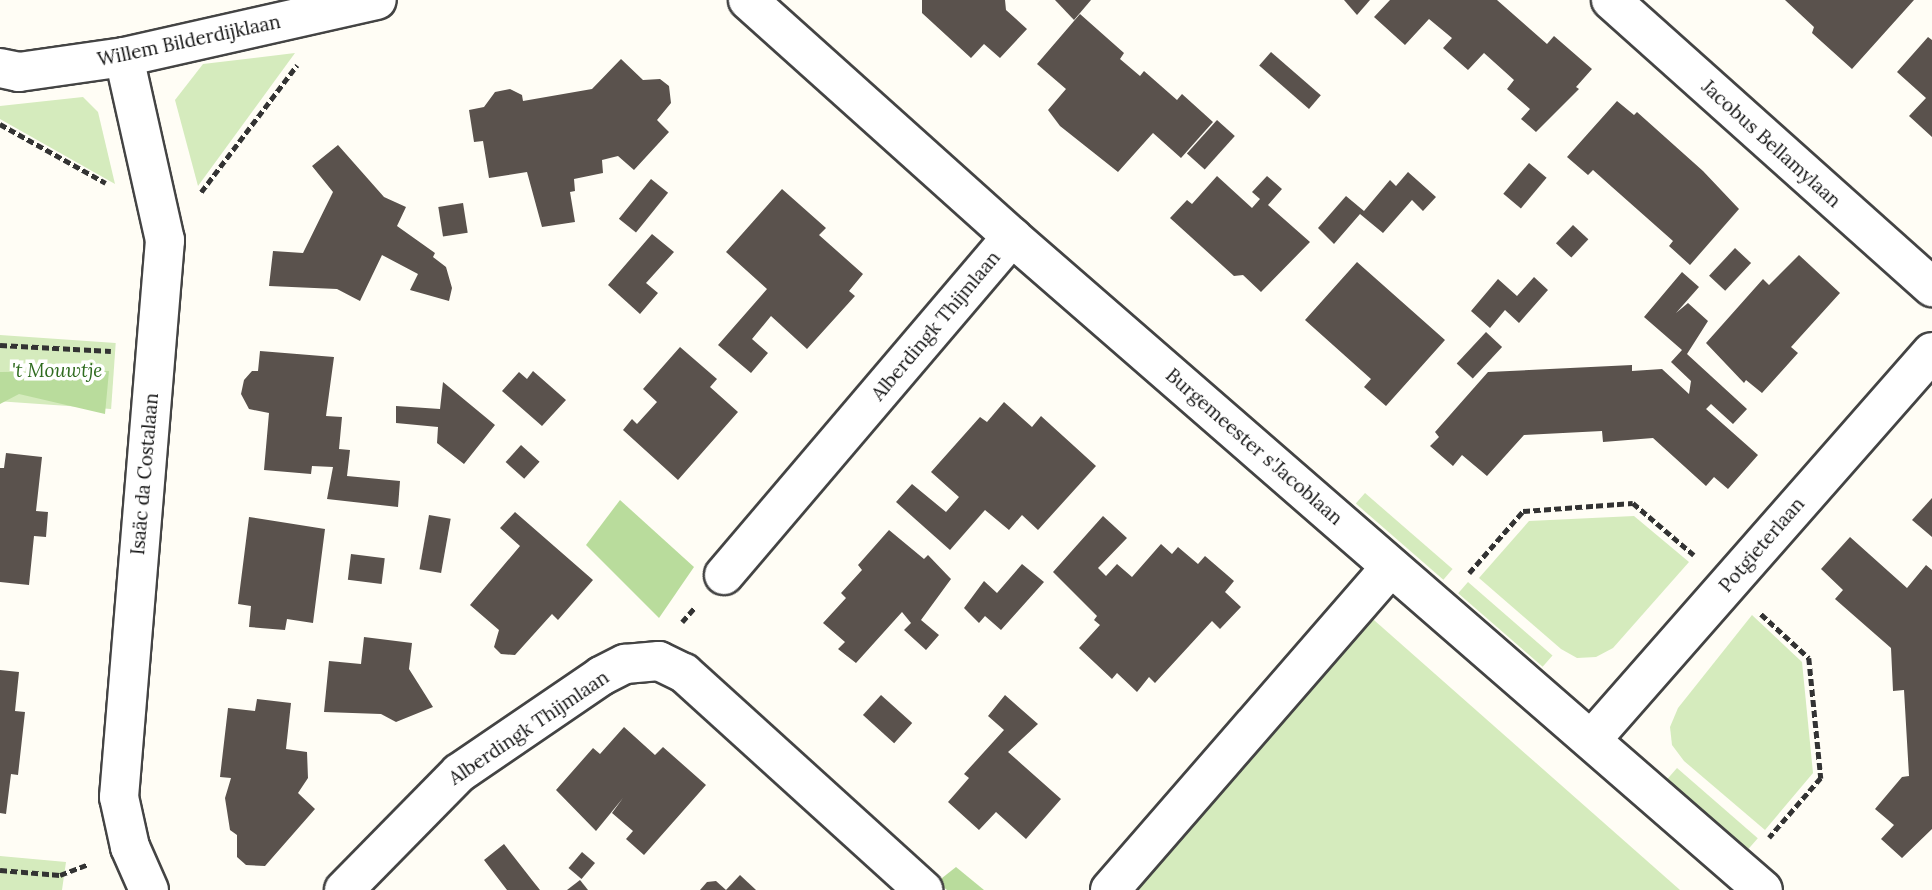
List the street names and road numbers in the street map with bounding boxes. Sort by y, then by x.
street label: Willem Bilderdijklaan [95,10,283,72]
street label: Jacobus Bellamylaan [1697,76,1845,212]
street label: Alberdingk Thijmlaan [867,247,1005,405]
street label: Burgemeester s'Jacoblaan [1161,364,1347,530]
street label: Isaäc da Costalaan [127,392,163,556]
street label: Potgieterlaan [1715,493,1809,597]
street label: Alberdingk Thijmlaan [445,666,613,790]

